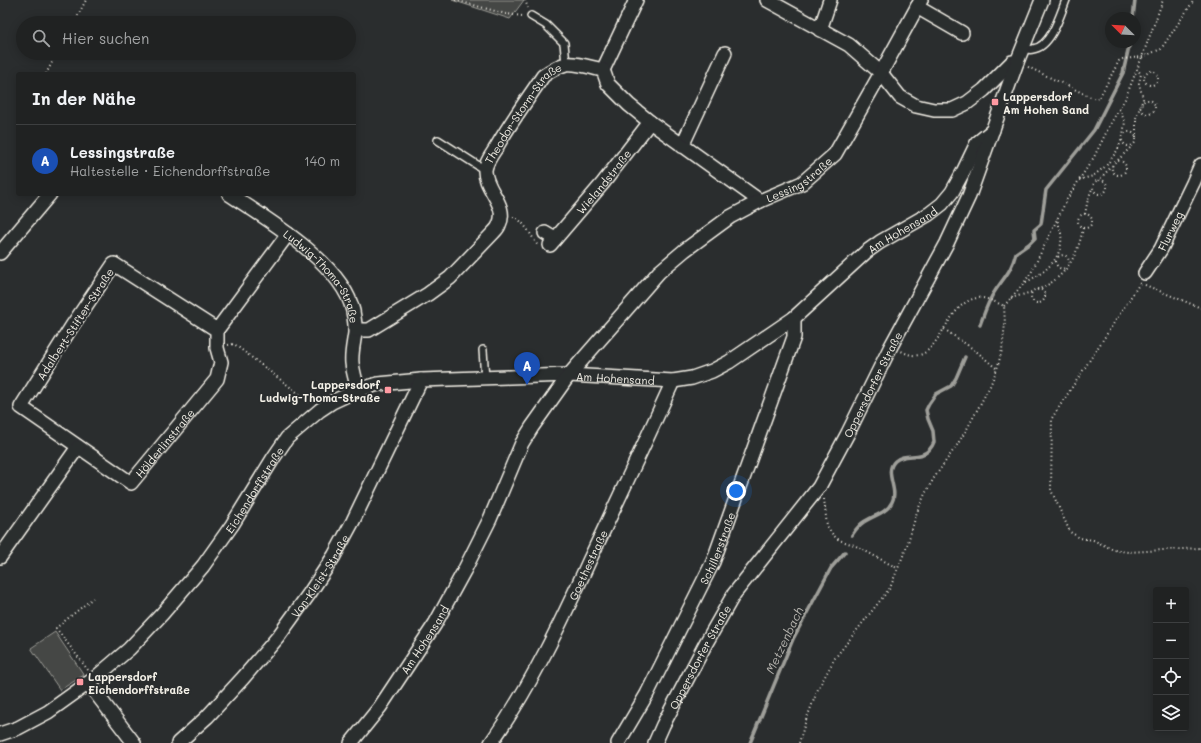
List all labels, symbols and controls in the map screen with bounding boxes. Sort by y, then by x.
north arrow [1105,12,1141,48]
search box [16,16,356,60]
icon: search [30,27,52,49]
text: Hier suchen [62,28,149,48]
street label: Theodor-Storm-Straße [481,59,564,166]
text: In der Nähe [32,87,136,109]
place label: Lappersdorf Am Hohen Sand [1003,89,1089,117]
marker: Lappersdorf Am Hohen Sand [990,97,1000,107]
text: Lessingstraße [70,142,175,162]
street label: Wielandstraße [573,146,634,217]
text: A [40,152,50,169]
text: 140 m [304,152,340,169]
street label: Lessingstraße [764,153,835,205]
text: Haltestelle · Eichendorffstraße [70,162,270,179]
street label: Am Hohensand [864,203,940,256]
street label: Flurweg [1154,209,1186,253]
street label: Ludwig-Thoma-Straße [281,226,362,324]
street label: Adalbert-Stifter-Straße [33,265,117,383]
street label: Oppersdorfer Straße [840,329,905,440]
pin: A [514,352,540,385]
street label: Am Hohensand [576,368,655,387]
place label: Lappersdorf Ludwig-Thoma-Straße [260,377,380,405]
marker: Lappersdorf Ludwig-Thoma-Straße [383,385,393,395]
street label: Hölderlinstraße [131,405,197,480]
street label: Eichendorffstraße [221,443,287,536]
your location [726,481,746,501]
street label: Schillerstraße [696,510,738,587]
street label: Goethestraße [565,527,610,602]
street label: Von-Kleist-Straße [287,531,352,620]
map controls [1153,587,1189,731]
button: + [1153,587,1189,623]
street label: Am Hohensand [397,602,451,677]
street label: Oppersdorfer Straße [665,602,734,712]
water label: Metzenbach [762,604,807,676]
button: − [1153,623,1189,659]
button: locate [1153,659,1189,695]
place label: Lappersdorf Eichendorffstraße [88,669,190,697]
marker: Lappersdorf Eichendorffstraße [75,677,85,687]
button: layers [1153,695,1189,731]

